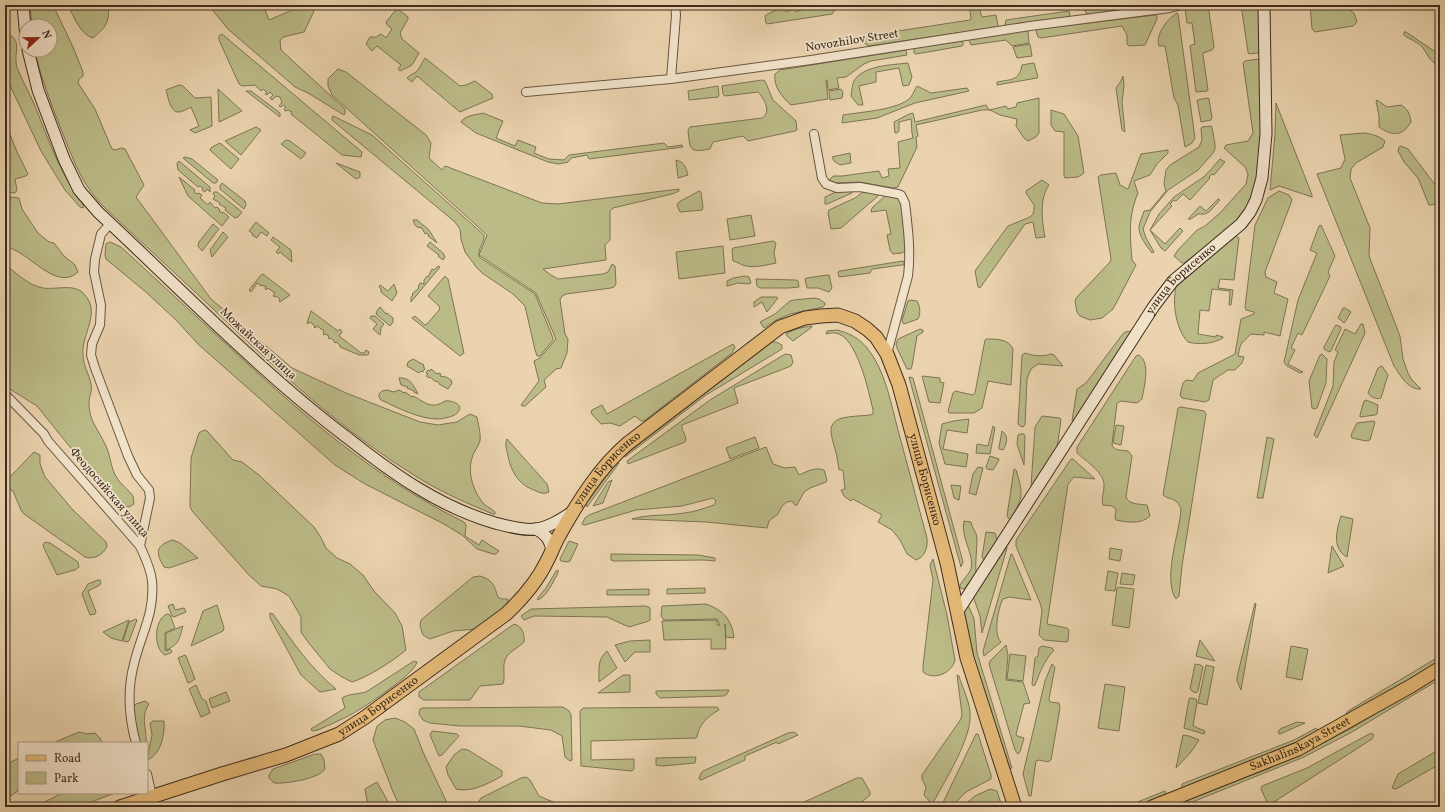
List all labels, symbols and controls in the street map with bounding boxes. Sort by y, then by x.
north arrow [18,18,58,58]
street label: Novozhilov Street [804,26,900,56]
text: N [37,28,54,41]
street label: улица Борисенко [1142,240,1220,318]
street label: Можайская улица [216,304,300,384]
street label: улица Борисенко [570,428,644,509]
street label: улица Борисенко [904,432,945,527]
street label: Феодосийская улица [65,445,153,541]
street label: улица Борисенко [335,673,422,740]
street label: Sakhalinskaya Street [1247,713,1354,775]
legend [18,742,148,794]
text: Road [54,751,81,767]
text: Park [54,771,79,787]

